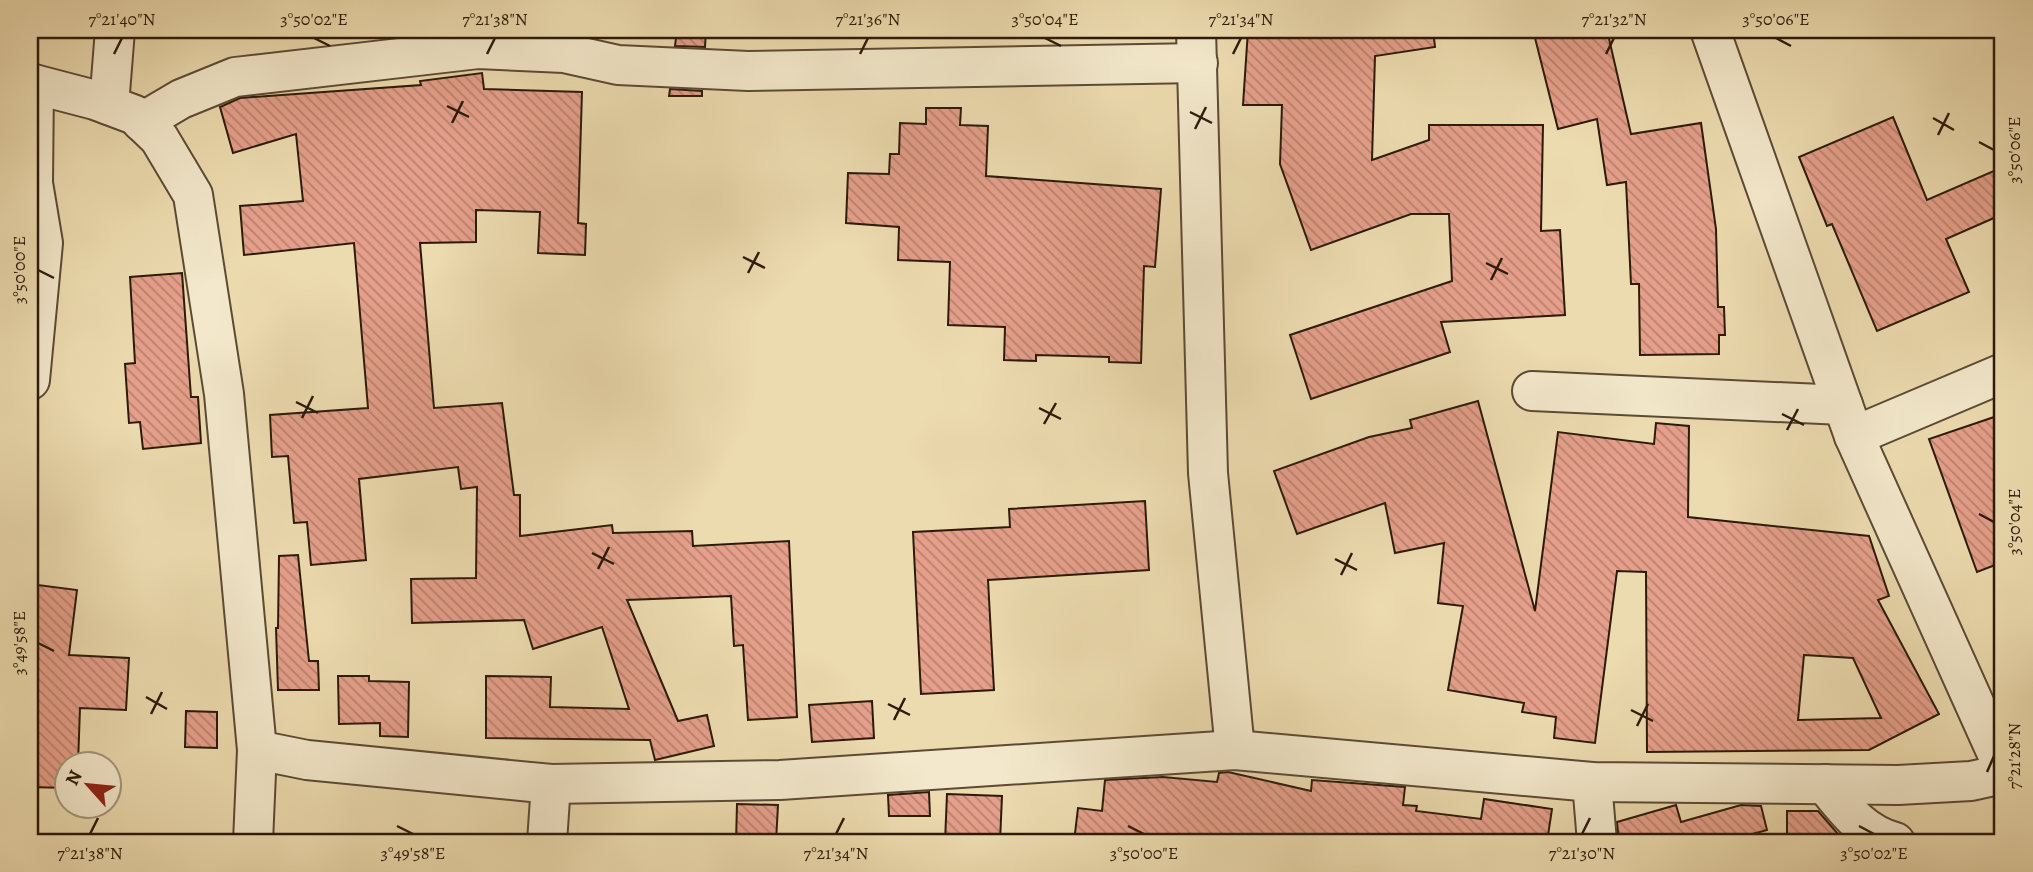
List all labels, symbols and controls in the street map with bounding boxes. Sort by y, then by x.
text: 7°21'40"N [89,7,156,31]
text: 3°50'02"E [280,7,348,31]
text: 7°21'38"N [462,7,528,31]
text: 7°21'36"N [836,7,901,31]
text: 3°50'04"E [1011,7,1079,31]
text: 7°21'34"N [1209,7,1273,31]
text: 7°21'32"N [1581,7,1647,31]
text: 3°50'06"E [1742,7,1810,31]
text: 3°50'06"E [2002,116,2026,184]
text: 3°50'00"E [7,236,31,304]
text: 3°50'04"E [2002,488,2026,556]
text: 3°49'58"E [7,611,31,675]
text: 7°21'28"N [2002,723,2026,789]
north arrow [52,750,122,820]
text: N [59,766,89,790]
text: 7°21'38"N [57,841,123,865]
text: 3°49'58"E [381,841,445,865]
text: 7°21'34"N [804,841,868,865]
text: 3°50'00"E [1110,841,1178,865]
text: 7°21'30"N [1549,841,1615,865]
text: 3°50'02"E [1840,841,1908,865]

